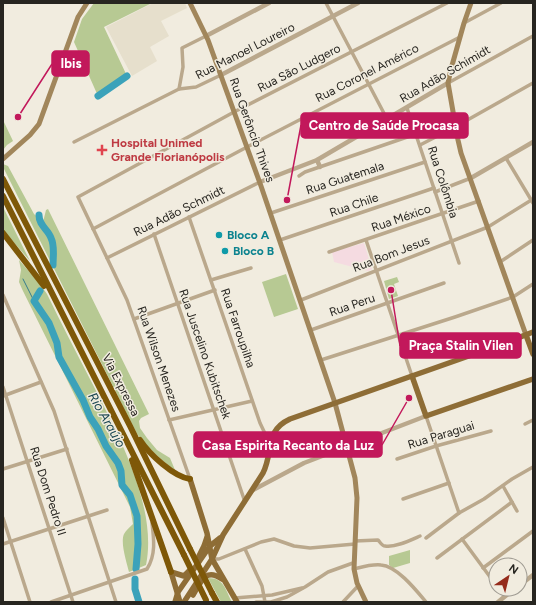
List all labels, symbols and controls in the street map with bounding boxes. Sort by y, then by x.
street label: Rua Manoel Loureiro [193,20,297,82]
street label: Rua São Ludgero [255,41,343,95]
street label: Rua Coronel Américo [313,41,421,105]
street label: Rua Adão Schimidt [397,42,493,106]
callout: Ibis [52,51,89,76]
text: Ibis [61,56,81,71]
street label: Rua Gerôncio Thives [227,76,278,185]
callout: Centro de Saúde Procasa [301,113,468,138]
text: Centro de Saúde Procasa [309,118,459,133]
place label: Hospital Unimed Grande Florianópolis [111,136,225,164]
marker: Hospital Unimed Grande Florianópolis [96,144,108,156]
street label: Rua Colômbia [425,144,461,220]
street label: Rua Guatemala [304,159,386,197]
street label: Rua Adão Schmidt [131,183,227,239]
street label: Rua Chile [328,190,381,220]
street label: Rua México [369,201,433,235]
place label: Bloco A [227,228,270,242]
marker: Bloco A [214,230,224,240]
street label: Rua Bom Jesus [351,233,432,275]
place label: Bloco B [233,244,274,258]
marker: Bloco B [220,246,230,256]
street label: Rua Farroupilha [218,286,258,370]
street label: Rua Juscelino Kubitschek [176,287,234,421]
street label: Rua Peru [327,291,377,319]
street label: Rua Wilson Menezes [134,305,184,414]
callout: Praça Stalin Vilen [400,333,521,358]
text: Praça Stalin Vilen [409,338,513,353]
street label: Via Expressa [99,352,143,418]
water label: Rio Araújo [85,390,129,451]
street label: Rua Paraguai [406,418,476,452]
callout: Casa Espirita Recanto da Luz [194,432,382,457]
text: Casa Espirita Recanto da Luz [202,438,374,453]
street label: Rua Dom Pedro II [27,445,69,537]
north arrow [488,557,528,597]
text: N [506,561,521,577]

